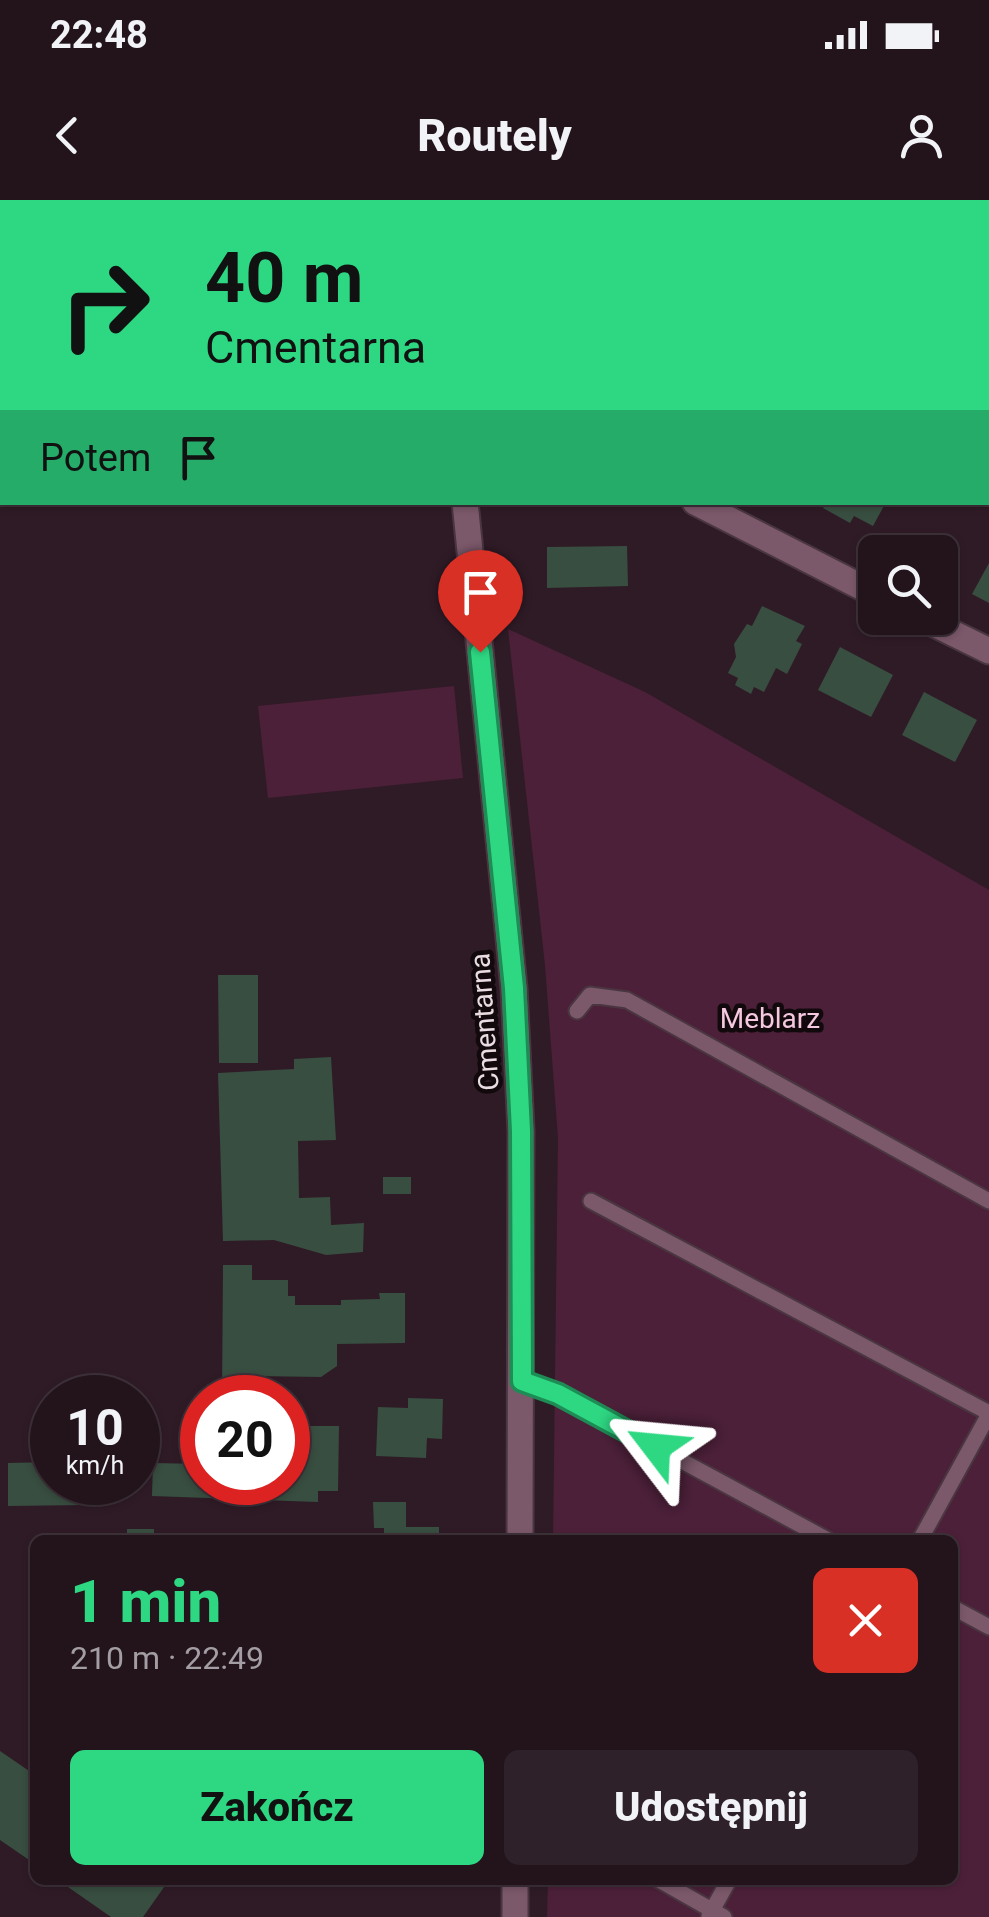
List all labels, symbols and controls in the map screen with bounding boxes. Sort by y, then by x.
text: 22:48 [50,13,148,57]
icon: back [40,108,95,163]
icon: person [894,108,949,163]
text: Routely [417,109,572,162]
text: 40 m [205,237,363,319]
icon: right [40,240,170,370]
text: Cmentarna [205,321,426,374]
icon: arrive [171,430,226,485]
text: Potem [40,436,151,480]
map controls [858,535,958,635]
button: search [858,535,958,635]
pin [438,550,523,653]
icon: arrive [453,565,508,620]
street label: Cmentarna [463,952,506,1092]
park label: Meblarz [720,1002,820,1035]
speed limit sign: 20 [180,1375,310,1505]
position arrow [604,1395,708,1499]
text: 10 [66,1399,124,1457]
text: km/h [66,1451,124,1480]
text: 1 min [70,1566,221,1637]
button: close [813,1568,918,1673]
text: 210 m · 22:49 [70,1639,264,1677]
button: Zakończ [70,1750,484,1865]
button: Udostępnij [504,1750,918,1865]

